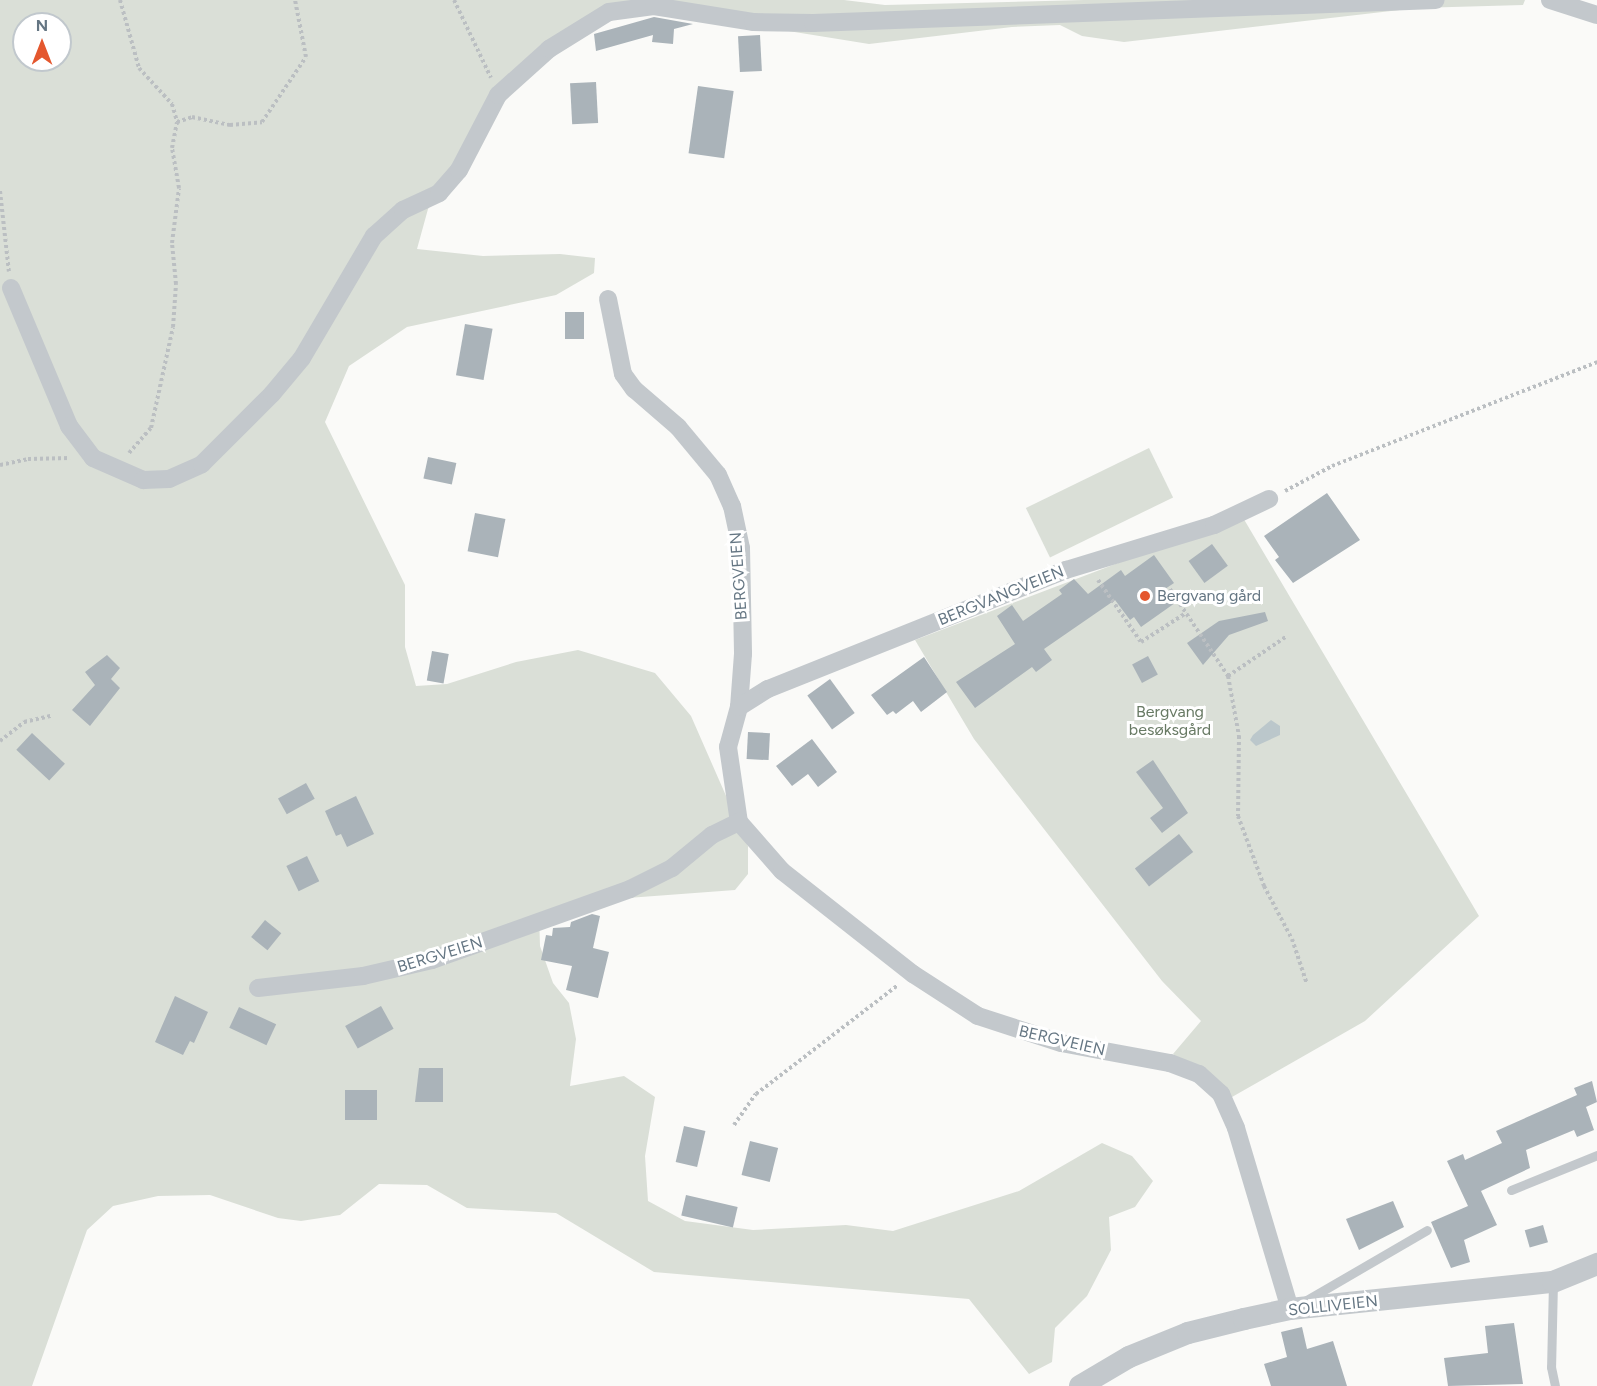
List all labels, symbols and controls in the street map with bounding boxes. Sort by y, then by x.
north arrow [12,12,72,72]
text: N [36,16,48,35]
street label: BERGVEIEN [726,531,752,621]
street label: BERGVANGVEIEN [935,562,1067,630]
place label: Bergvang gård [1157,586,1261,606]
marker: Bergvang gård [1138,589,1152,603]
park label: Bergvang besøksgård [1129,702,1211,740]
street label: BERGVEIEN [395,933,485,977]
street label: BERGVEIEN [1017,1022,1107,1060]
street label: SOLLIVEIEN [1287,1292,1379,1320]

